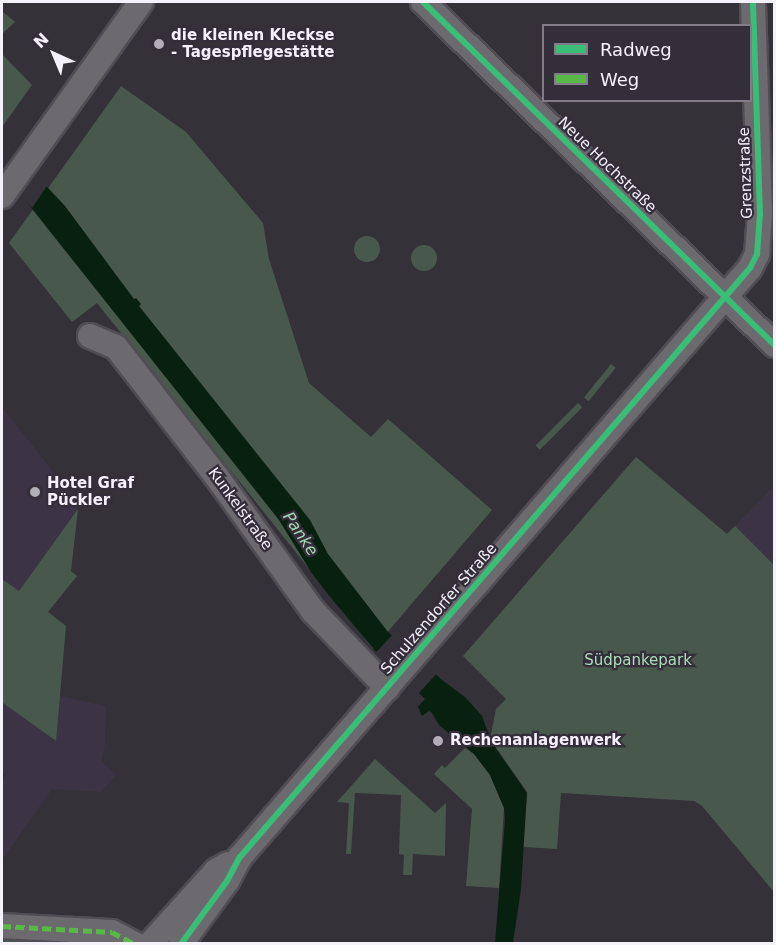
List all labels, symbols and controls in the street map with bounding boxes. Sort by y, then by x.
north arrow [24,24,84,84]
legend [542,24,752,102]
place label: die kleinen Kleckse - Tagespflegestätte [171,26,334,61]
text: N [30,29,53,52]
marker: die kleinen Kleckse - Tagespflegestätte [152,37,166,51]
text: Radweg [600,39,672,60]
text: Weg [600,69,639,90]
street label: Neue Hochstraße [554,113,660,217]
street label: Grenzstraße [735,127,757,219]
street label: Kunkelstraße [204,464,276,554]
place label: Hotel Graf Pückler [47,474,134,509]
marker: Hotel Graf Pückler [28,485,42,499]
water label: Panke [278,508,322,560]
street label: Schulzendorfer Straße [377,540,501,678]
park label: Südpankepark [584,652,692,670]
place label: Rechenanlagenwerk [450,732,621,750]
marker: Rechenanlagenwerk [431,734,445,748]

